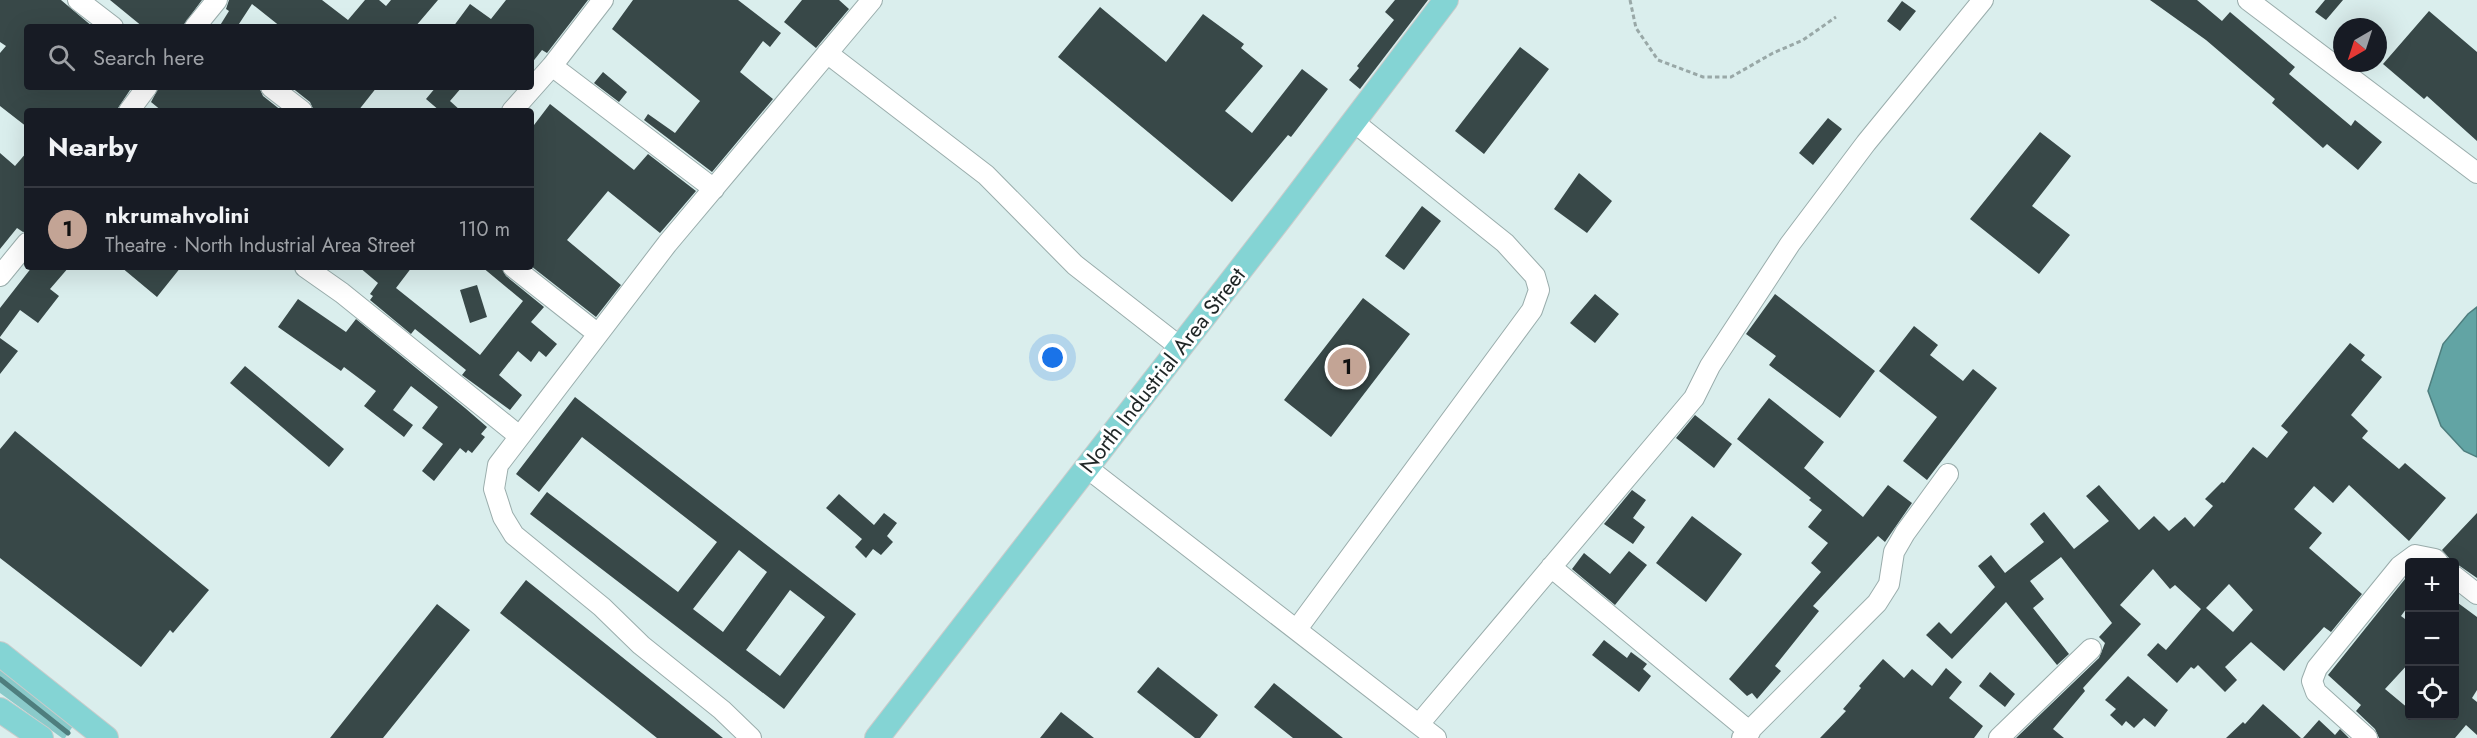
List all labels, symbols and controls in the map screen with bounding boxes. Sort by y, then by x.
north arrow [2333,18,2387,72]
search box [24,24,534,90]
icon: search [45,41,78,74]
text: Search here [93,41,204,73]
text: Nearby [48,128,137,166]
text: nkrumahvolini [105,199,249,231]
text: 1 [62,215,73,244]
text: 110 m [458,215,510,244]
text: Theatre · North Industrial Area Street [105,231,415,260]
street label: North Industrial Area Street [1071,260,1253,480]
your location [1038,343,1067,372]
pin: 1 [1328,344,1366,389]
map controls [2405,558,2459,720]
button: + [2405,558,2459,612]
button: − [2405,612,2459,666]
button: locate [2405,666,2459,720]

